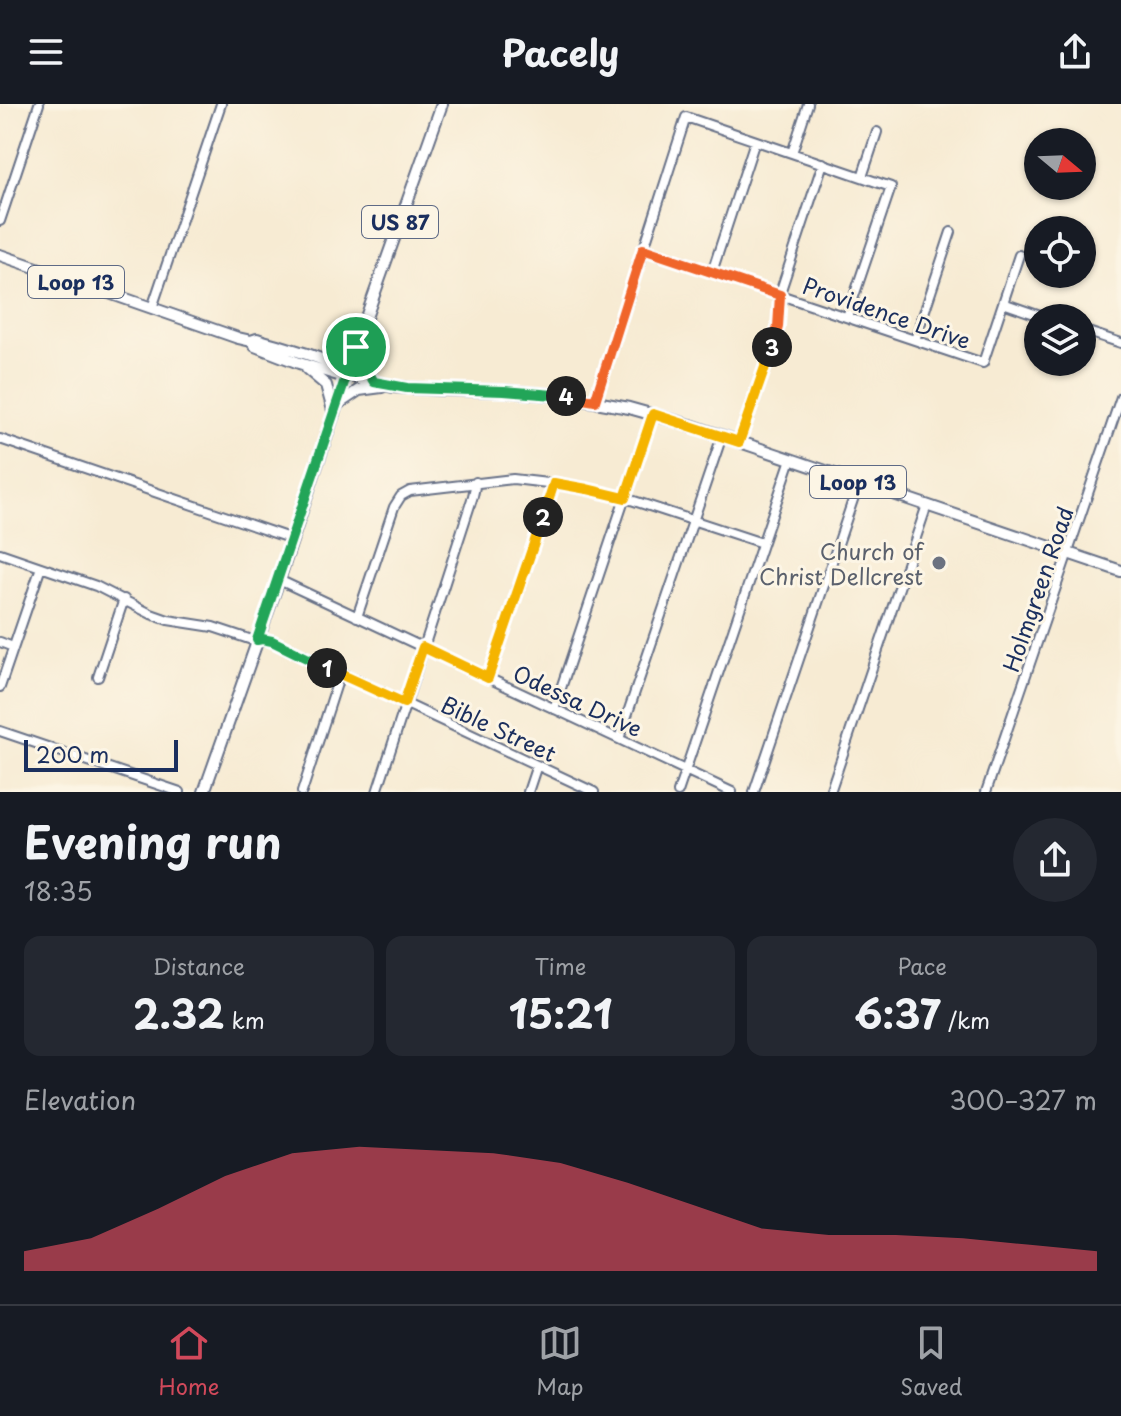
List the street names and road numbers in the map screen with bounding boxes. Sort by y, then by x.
road number: US 87 [362,206,438,238]
road number: Loop 13 [28,266,124,298]
street label: Providence Drive [799,268,975,356]
road number: Loop 13 [810,466,906,498]
street label: Holmgreen Road [993,502,1081,676]
street label: Odessa Drive [508,656,648,744]
street label: Bible Street [436,687,562,769]

